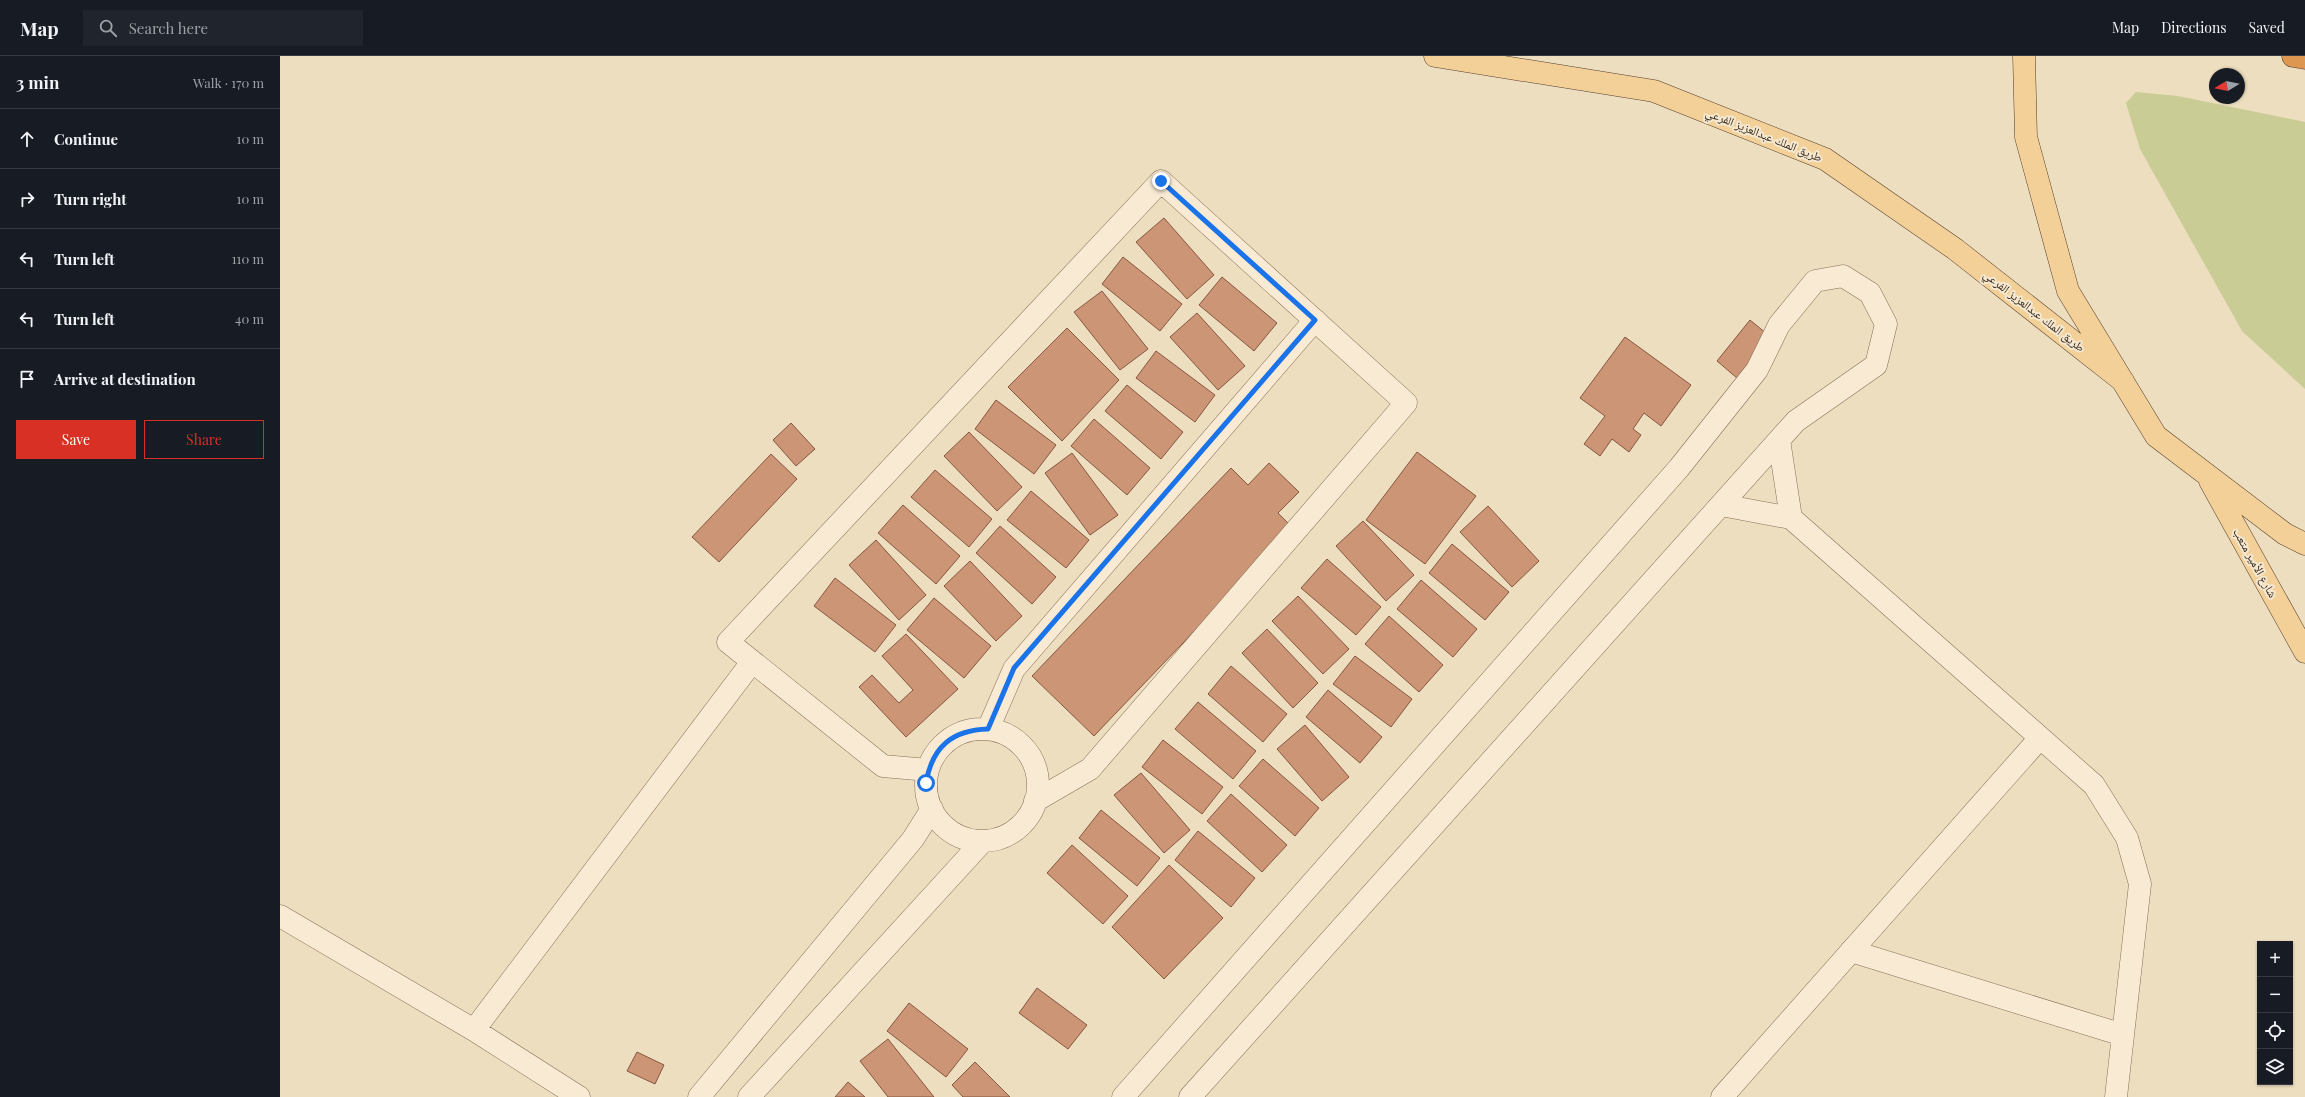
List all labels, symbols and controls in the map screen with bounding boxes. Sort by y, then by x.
search box [83,10,363,46]
text: Map [20,15,59,41]
icon: search [97,17,119,39]
text: Search here [129,18,208,38]
text: Map [2112,18,2139,37]
text: Directions [2161,18,2227,37]
text: Saved [2249,18,2285,37]
north arrow [2209,68,2245,104]
text: 3 min [16,71,59,93]
text: Walk · 170 m [193,74,264,91]
street label: طريق الملك عبدالعزيز الفرعي [1703,103,1825,168]
icon: ahead [16,128,38,150]
text: Continue [54,129,118,149]
text: 10 m [237,130,264,147]
route end [1152,172,1170,190]
icon: right [16,188,38,210]
text: Turn right [54,189,127,209]
text: 10 m [237,190,264,207]
icon: left [16,248,38,270]
text: Turn left [54,249,115,269]
text: 110 m [232,250,264,267]
street label: طريق الملك عبدالعزيز الفرعي [1979,266,2089,357]
icon: left [16,308,38,330]
text: Turn left [54,309,115,329]
text: 40 m [235,310,264,327]
icon: arrive [16,368,38,390]
text: Arrive at destination [54,369,196,389]
button: Save [16,420,136,459]
button: Share [144,420,264,459]
street label: شارع الأمير متعب [2229,525,2282,601]
route start [917,774,935,792]
map controls [2257,941,2293,1085]
button: + [2257,941,2293,977]
button: − [2257,977,2293,1013]
button: locate [2257,1013,2293,1049]
button: layers [2257,1049,2293,1085]

